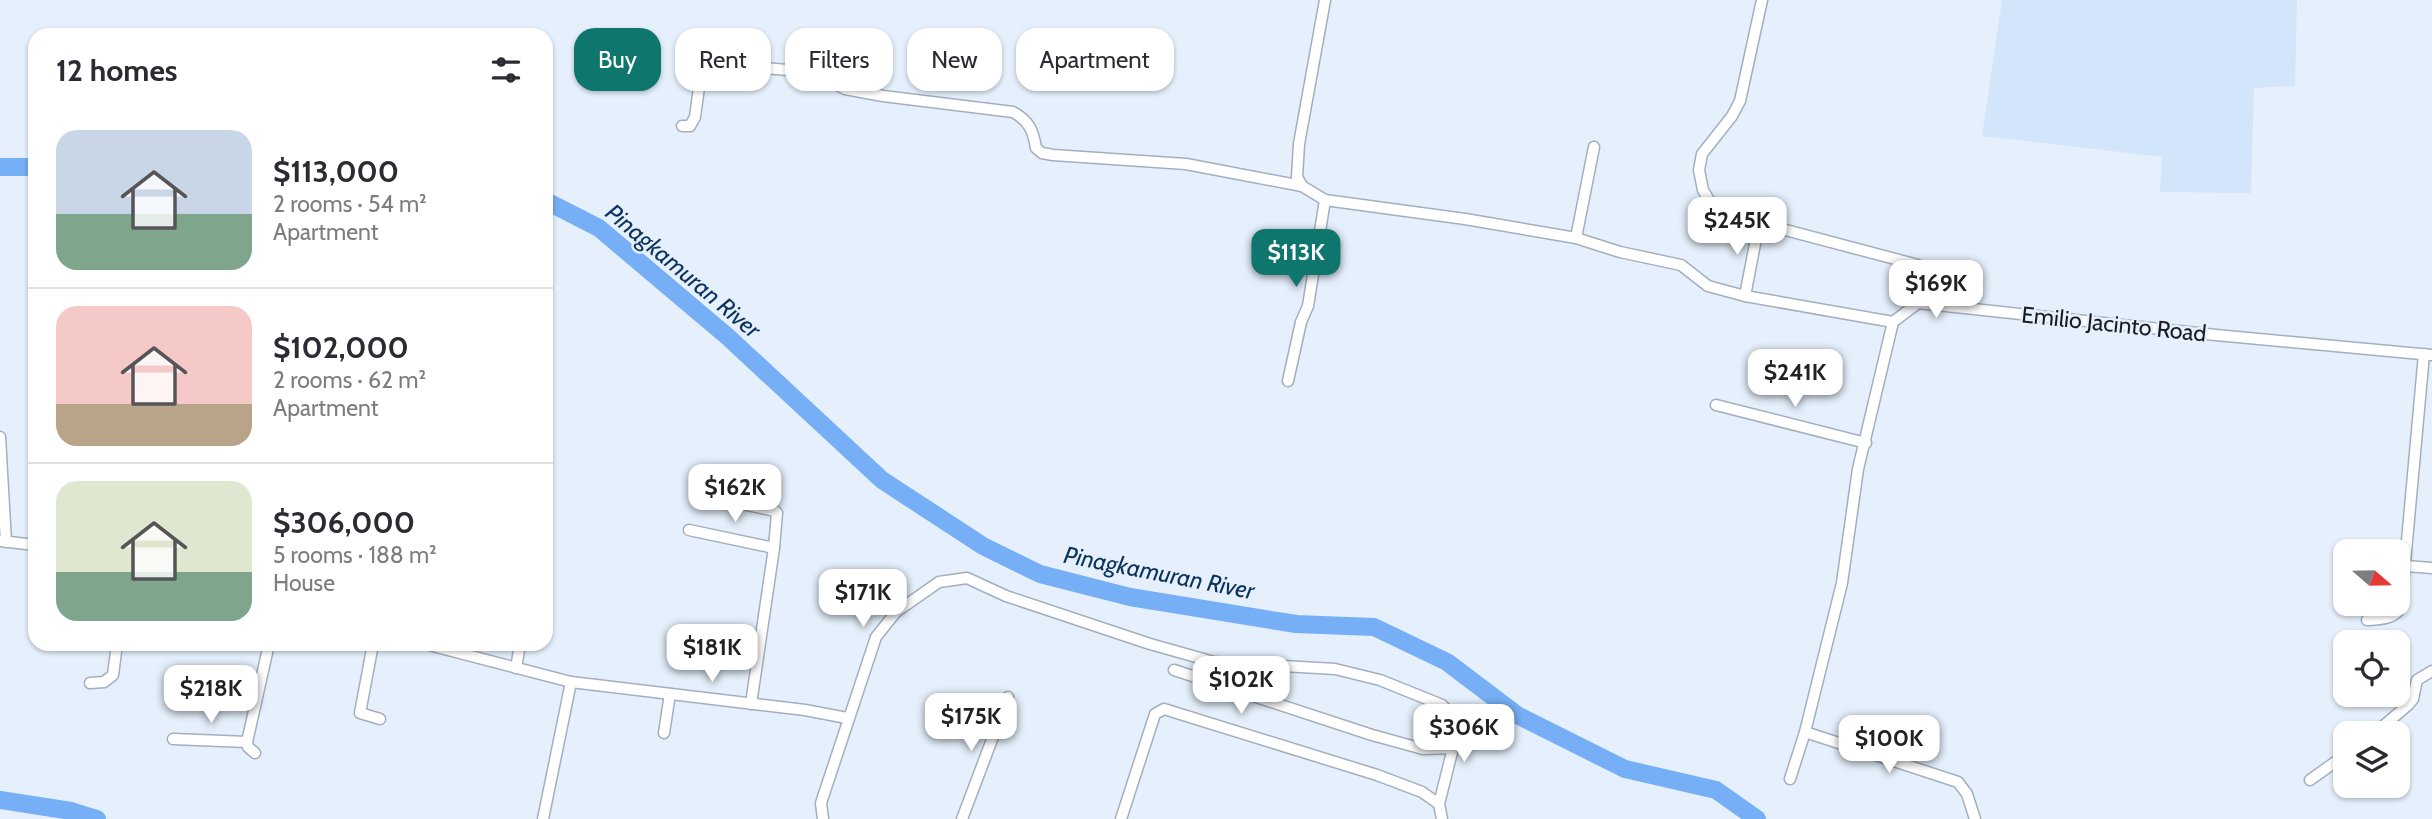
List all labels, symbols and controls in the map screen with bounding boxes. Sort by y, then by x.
chip: Buy [574,28,661,91]
chip: Rent [675,28,771,91]
chip: Filters [785,28,893,91]
chip: New [907,28,1002,91]
chip: Apartment [1016,28,1174,91]
icon: filters [487,51,525,89]
text: 12 homes [56,52,178,89]
text: $113,000 [273,153,399,190]
icon: home [112,158,196,242]
text: 2 rooms · 54 m² [273,190,427,218]
water label: Pinagkamuran River [600,197,768,345]
pin: $245K [1688,198,1786,257]
text: $245K [1704,206,1770,234]
text: Apartment [273,218,378,246]
pin: $113K [1247,230,1345,289]
text: $113K [1267,238,1325,266]
pin: $169K [1887,260,1985,320]
text: $169K [1905,269,1967,297]
street label: Emilio Jacinto Road [2020,300,2208,348]
text: $102,000 [273,329,409,366]
icon: home [112,334,196,418]
pin: $241K [1746,350,1844,409]
text: $241K [1764,358,1826,386]
text: 2 rooms · 62 m² [273,366,426,394]
text: Apartment [273,394,378,422]
pin: $162K [686,464,784,524]
text: $162K [704,473,766,501]
text: $306,000 [273,504,415,541]
icon: home [112,509,196,593]
north arrow [2333,539,2410,616]
map controls [2333,539,2410,798]
water label: Pinagkamuran River [1061,540,1258,605]
text: 5 rooms · 188 m² [273,541,437,569]
text: House [273,569,335,597]
pin: $171K [814,570,912,629]
text: $171K [835,578,891,606]
pin: $181K [663,624,761,684]
button: locate [2333,630,2410,707]
text: $181K [683,633,741,661]
pin: $102K [1192,656,1290,716]
text: $102K [1209,665,1273,693]
pin: $218K [162,666,260,725]
text: $218K [180,674,242,702]
pin: $175K [922,694,1020,753]
text: $175K [941,702,1001,730]
pin: $306K [1415,704,1513,764]
text: $306K [1429,713,1499,741]
pin: $100K [1840,716,1938,775]
button: layers [2333,721,2410,798]
text: $100K [1855,724,1923,752]

